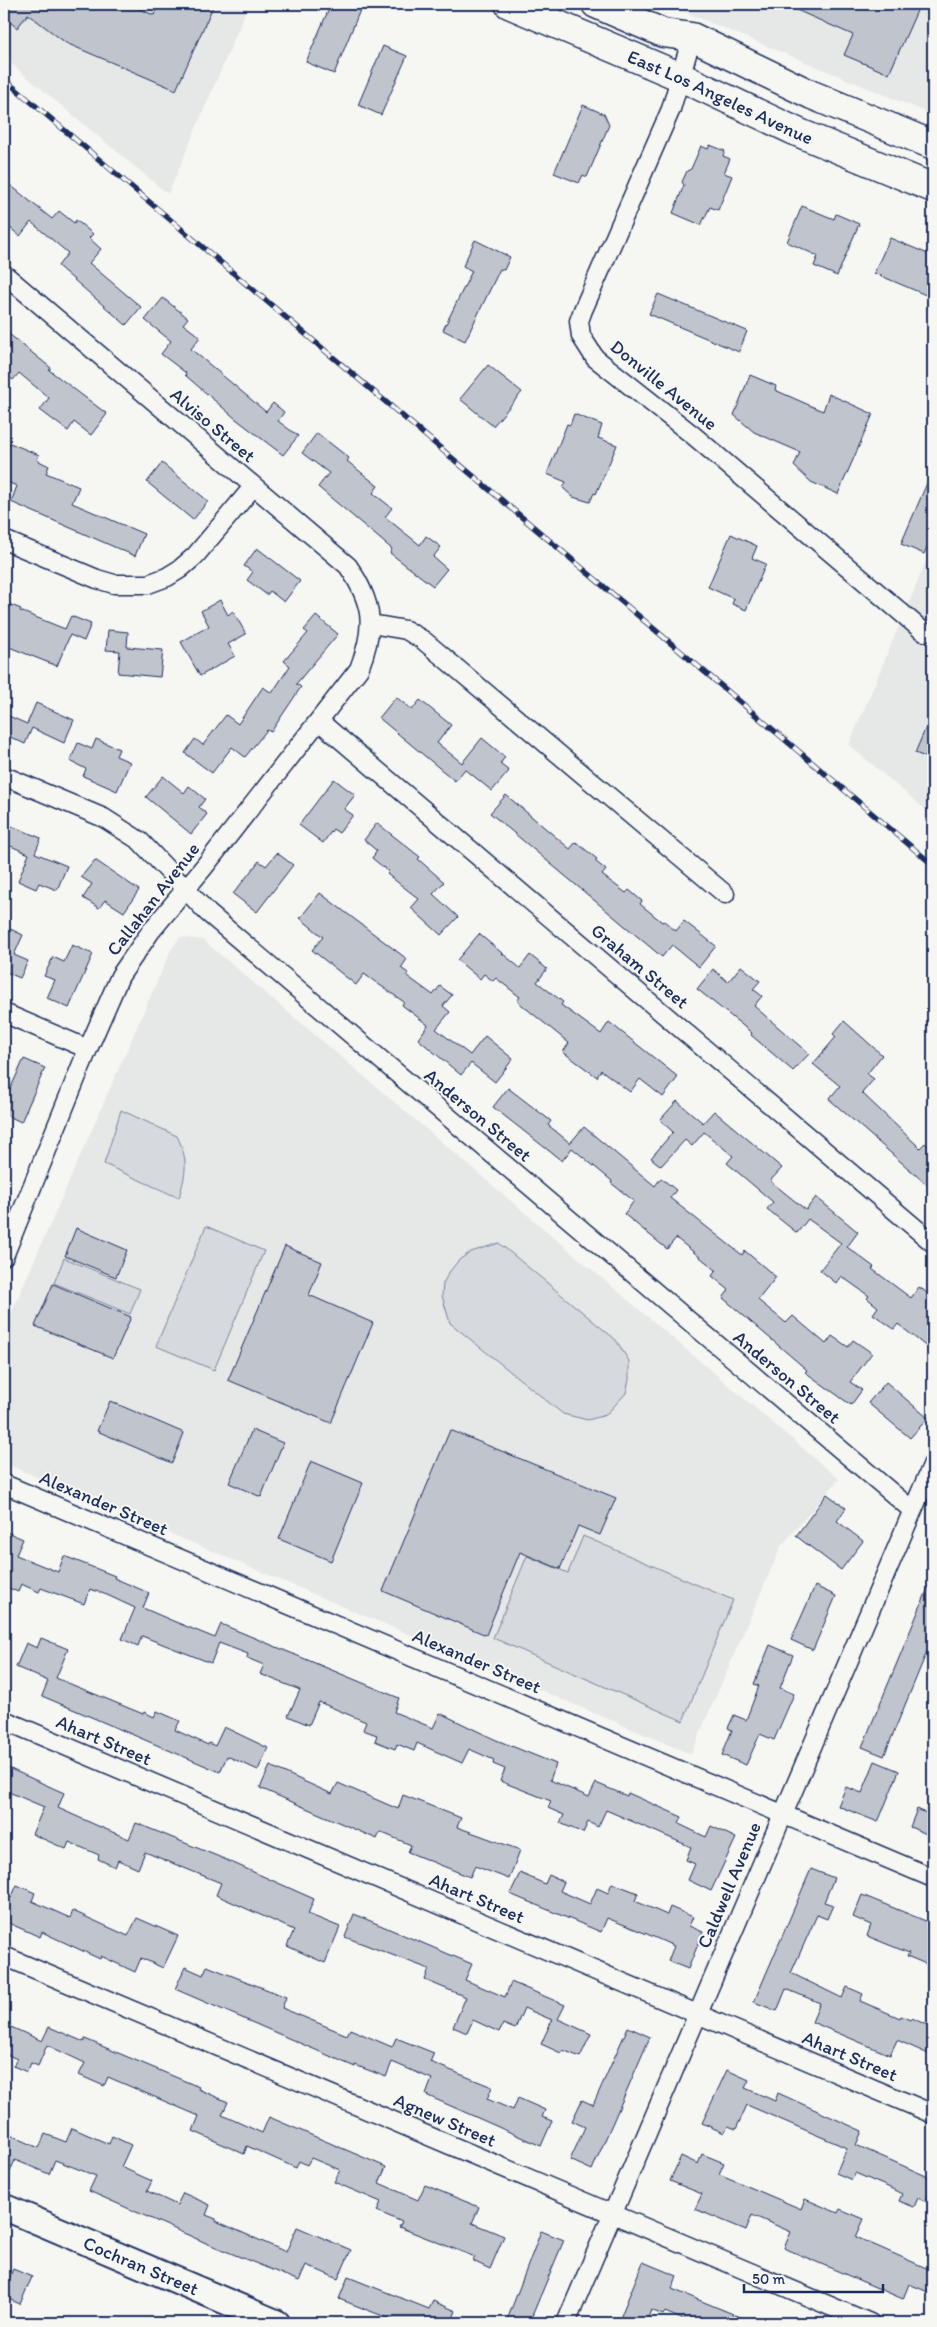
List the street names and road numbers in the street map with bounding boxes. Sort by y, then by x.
street label: East Los Angeles Avenue [624,44,817,149]
street label: Donville Avenue [606,335,722,435]
street label: Alviso Street [166,383,260,467]
street label: Callahan Avenue [102,838,204,960]
street label: Graham Street [587,919,693,1013]
street label: Anderson Street [420,1063,536,1167]
street label: Anderson Street [729,1325,845,1429]
street label: Alexander Street [36,1466,172,1540]
street label: Alexander Street [409,1624,545,1698]
street label: Ahart Street [53,1710,155,1770]
street label: Caldwell Avenue [692,1818,766,1952]
street label: Ahart Street [426,1868,528,1928]
street label: Ahart Street [799,2026,901,2086]
street label: Agnew Street [391,2088,499,2152]
street label: Cochran Street [80,2231,202,2300]

